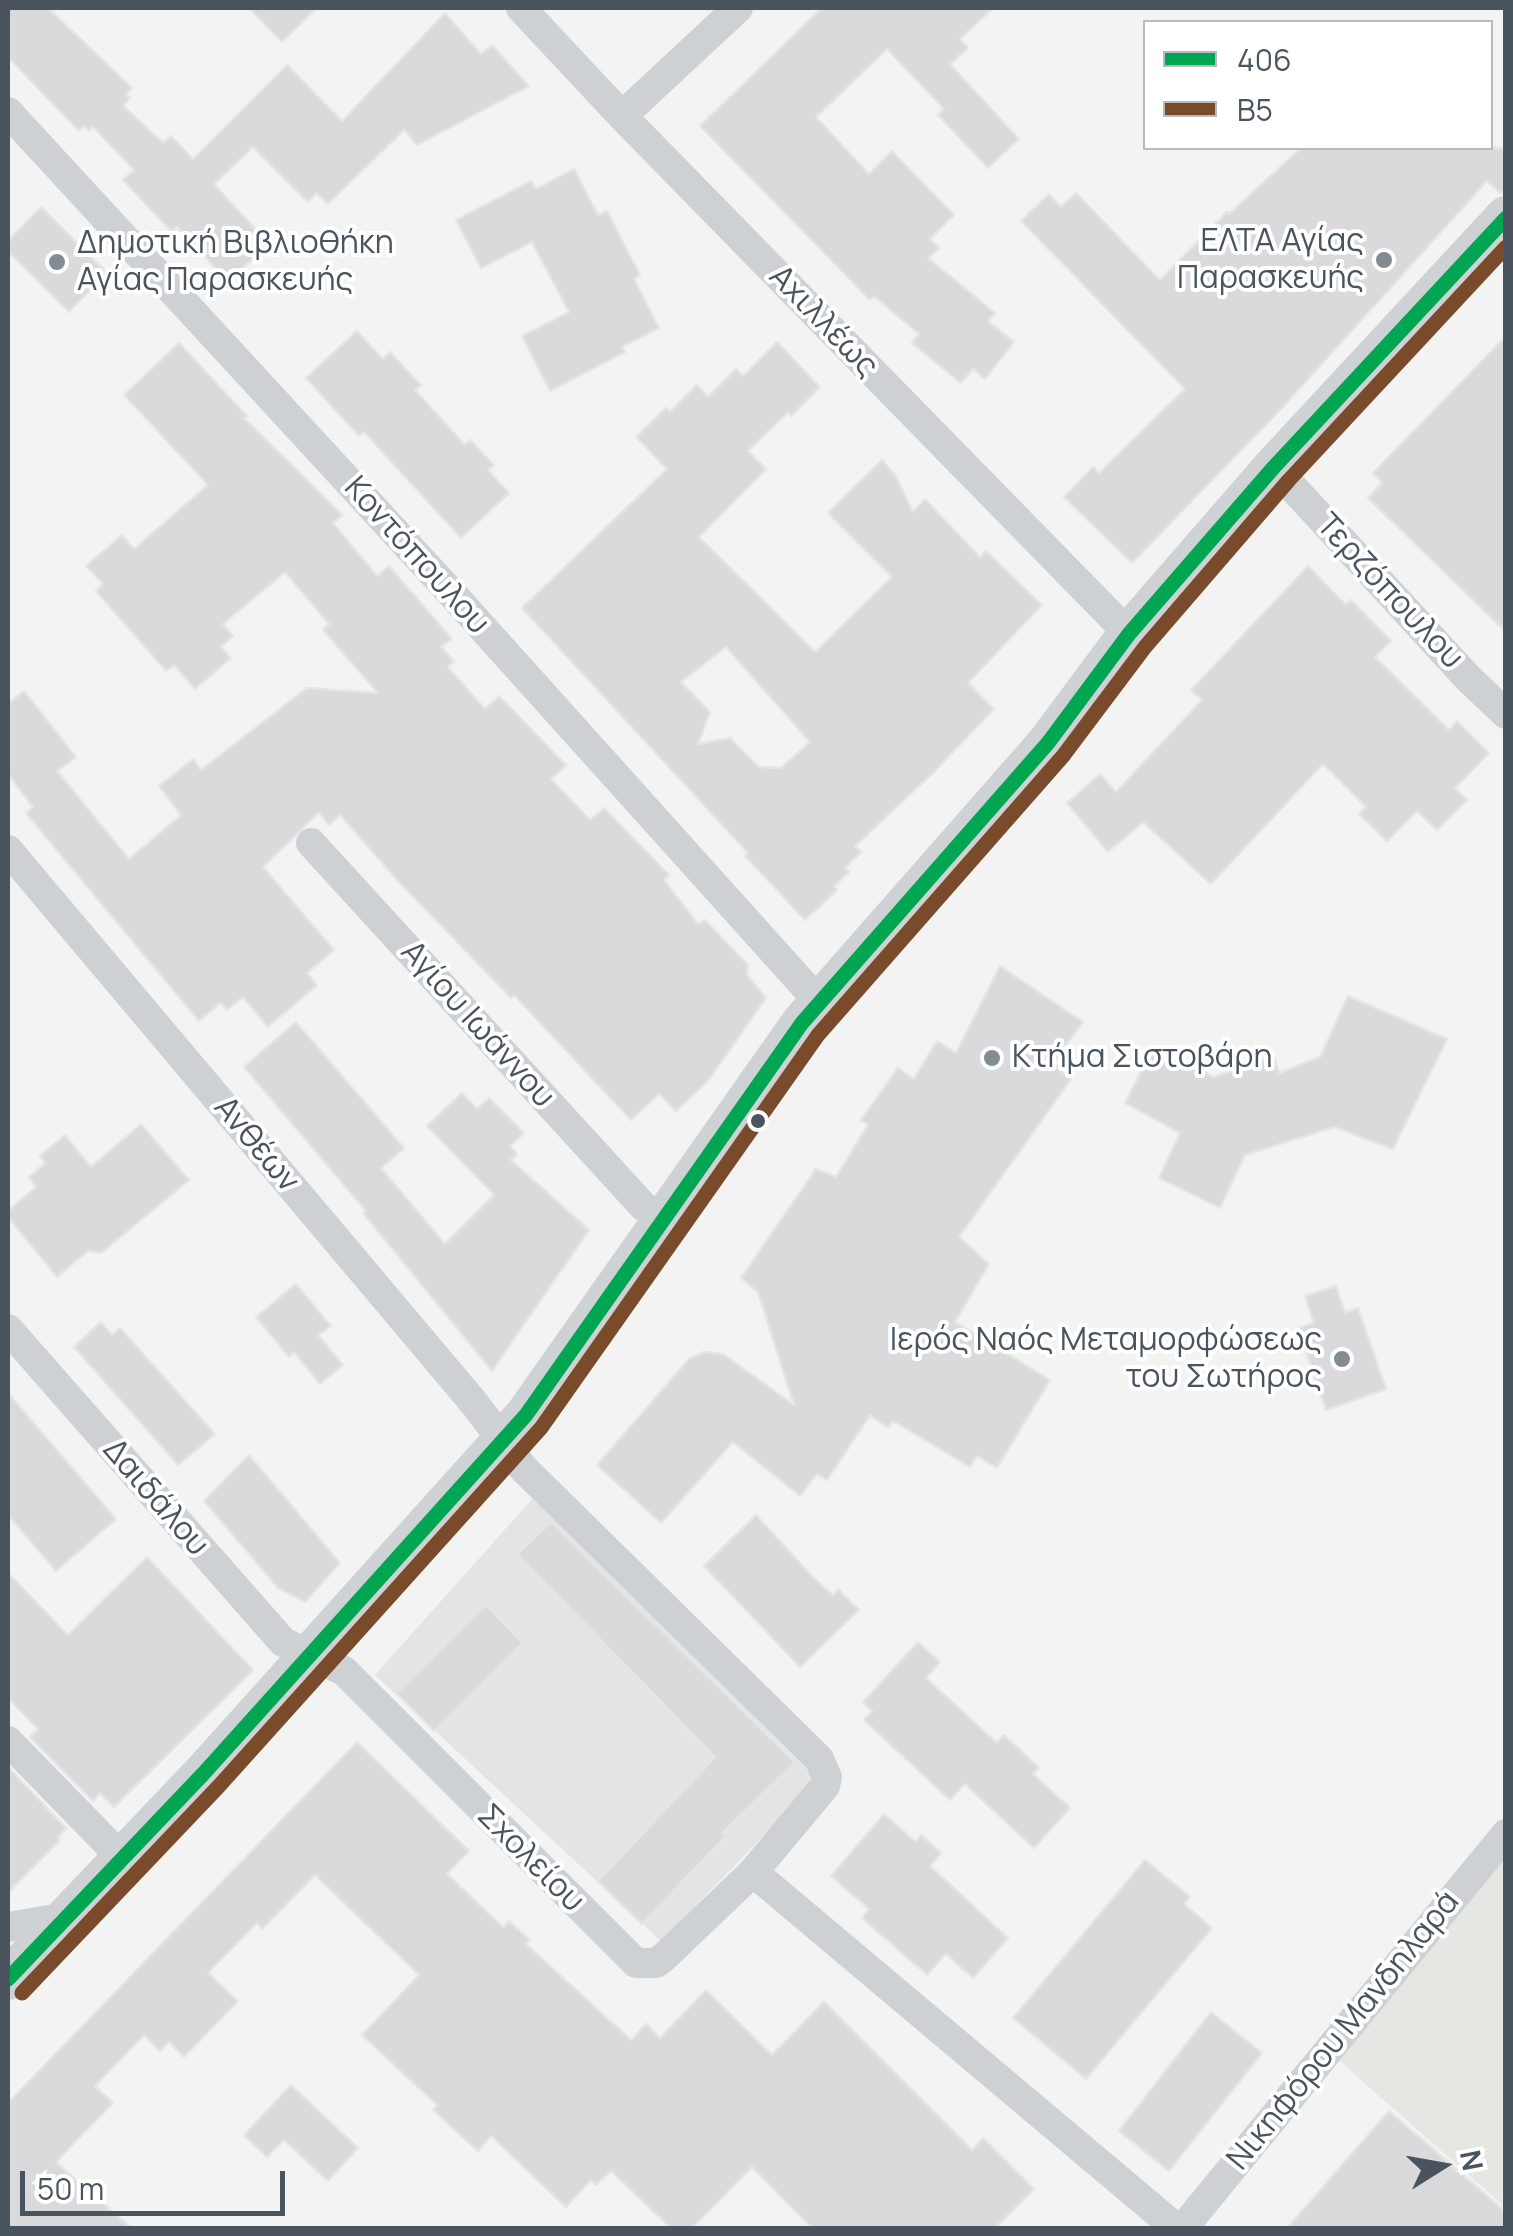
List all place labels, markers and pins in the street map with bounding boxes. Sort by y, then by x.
place label: ΕΛΤΑ Αγίας Παρασκευής [1177,223,1364,298]
place label: Δημοτική Βιβλιοθήκη Αγίας Παρασκευής [77,225,394,300]
marker: ΕΛΤΑ Αγίας Παρασκευής [1373,249,1395,271]
marker: Δημοτική Βιβλιοθήκη Αγίας Παρασκευής [46,251,68,273]
place label: Κτήμα Σιστοβάρη [1012,1039,1272,1077]
marker: Κτήμα Σιστοβάρη [981,1047,1003,1069]
unlabelled marker [748,1111,768,1131]
place label: Ιερός Ναός Μεταμορφώσεως του Σωτήρος [890,1322,1322,1397]
marker: Ιερός Ναός Μεταμορφώσεως του Σωτήρος [1331,1348,1353,1370]

